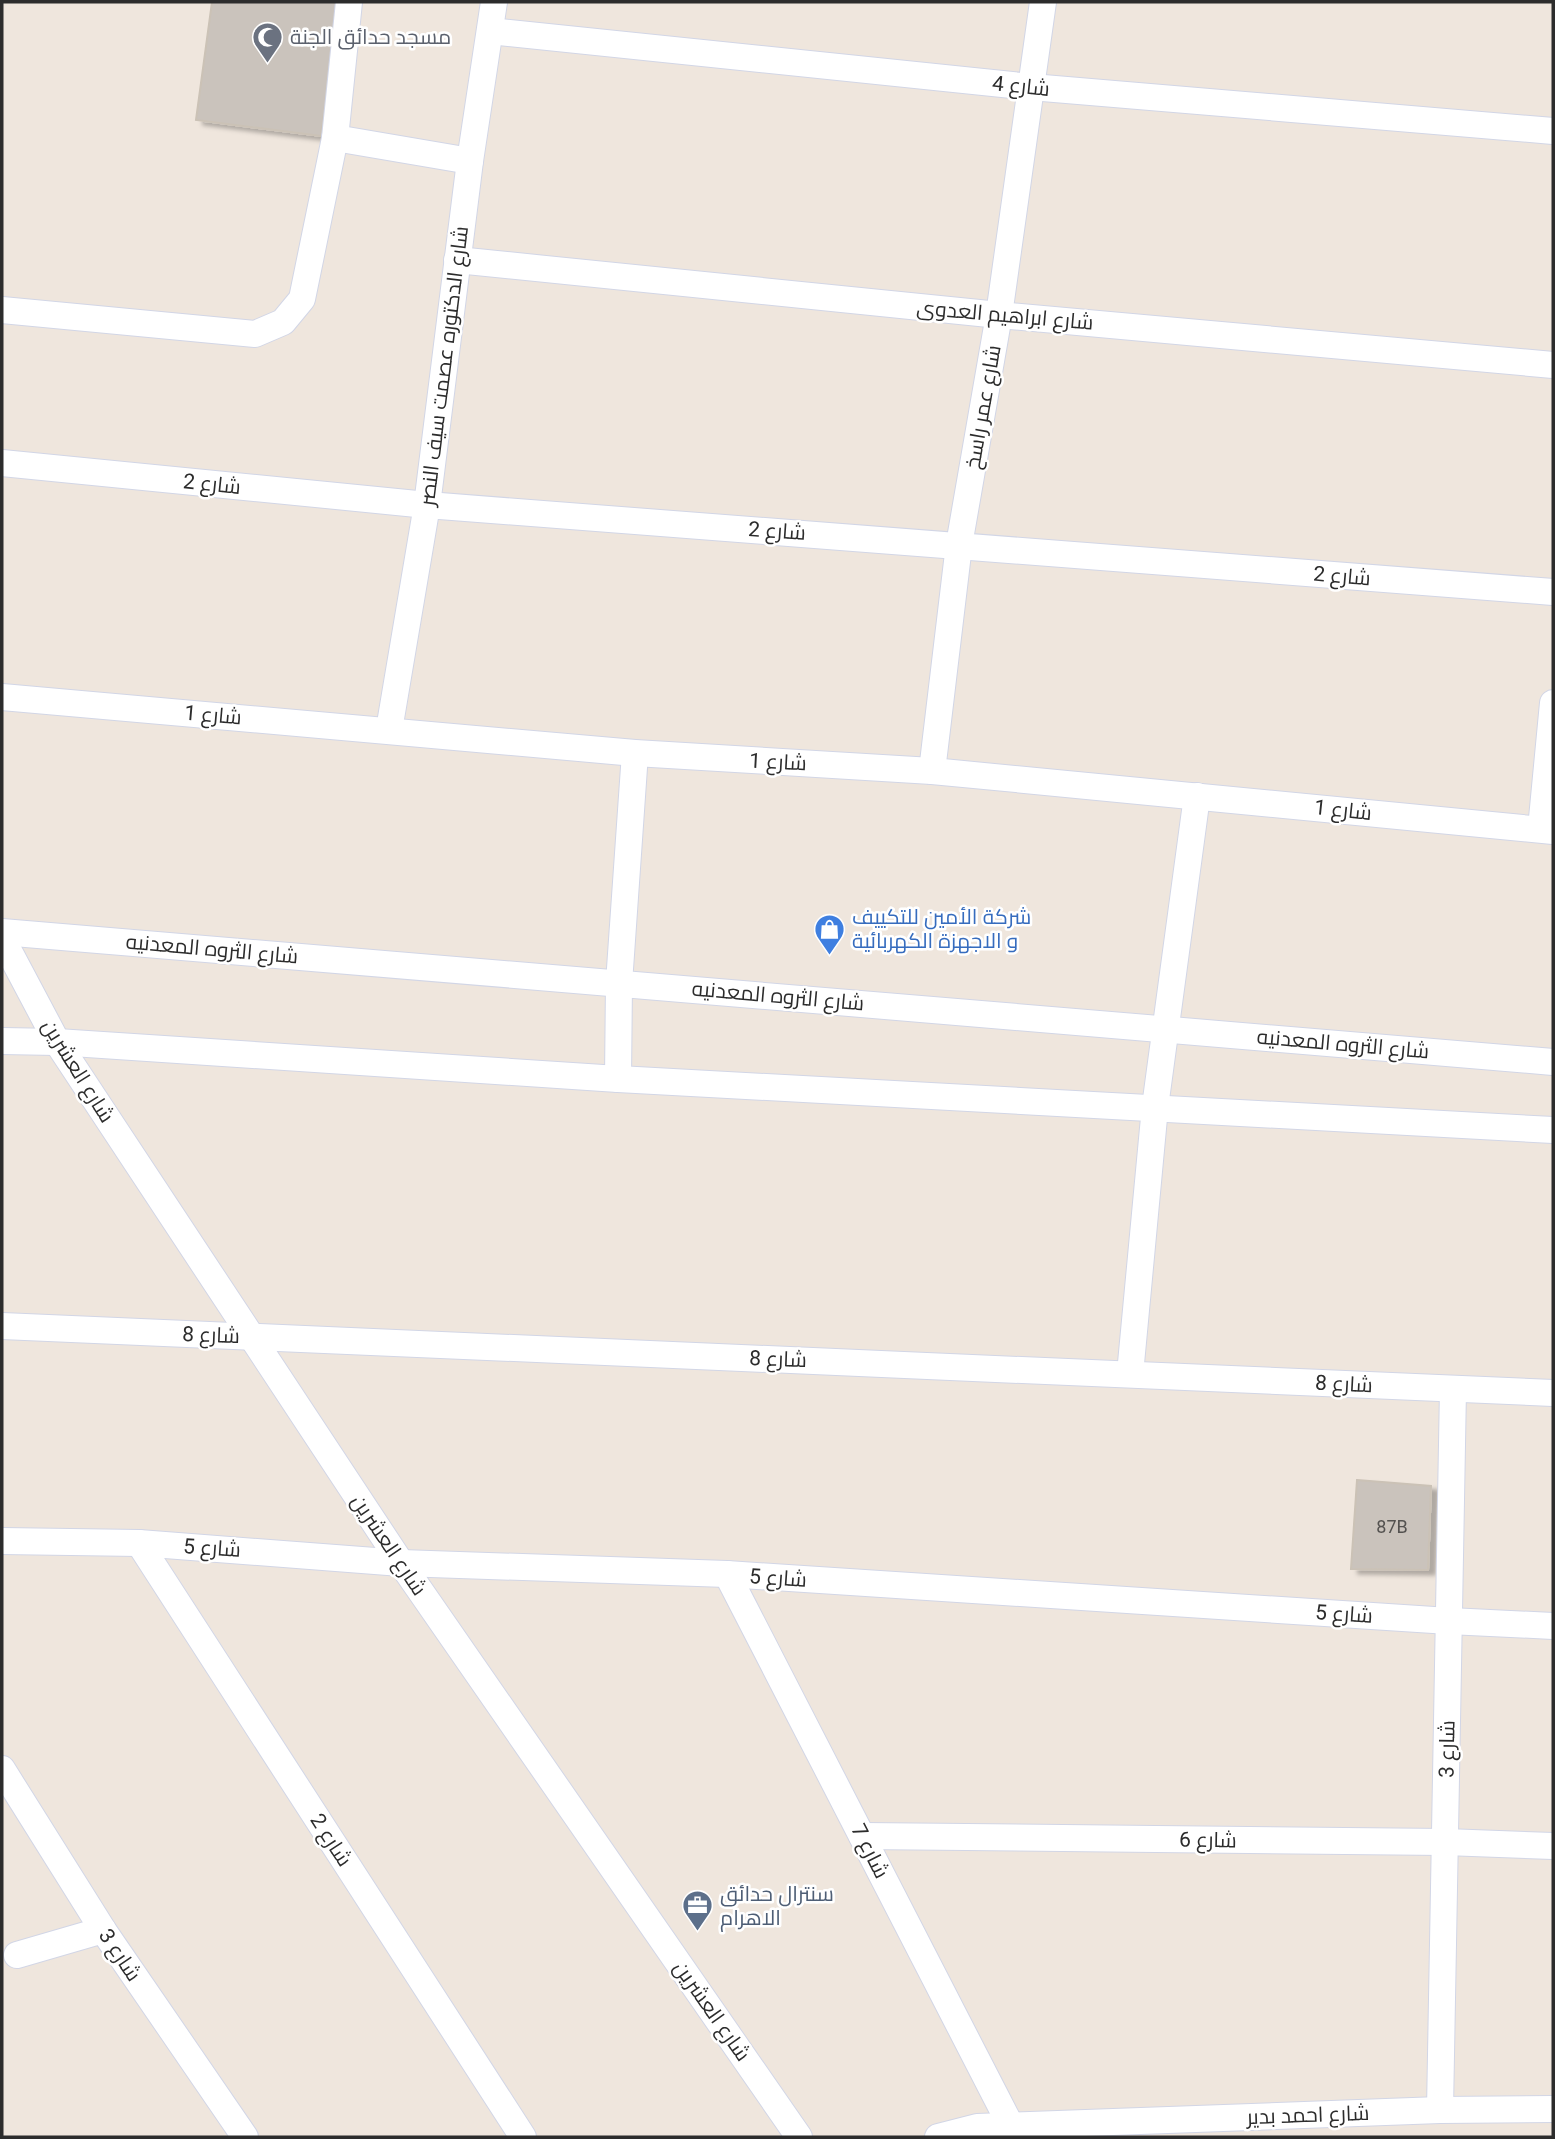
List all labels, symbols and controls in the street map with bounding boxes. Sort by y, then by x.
mosque icon: مسجد حدائق الجنة [250,20,284,64]
place label: مسجد حدائق الجنة [290,25,451,50]
street label: شارع 4 [991,71,1051,103]
street label: شارع الدكتوره عصمت سيف النصر [415,225,475,509]
street label: شارع ابراهيم العدوى [915,295,1094,337]
street label: شارع عمر راسخ [960,343,1008,471]
street label: شارع 2 [182,469,242,501]
street label: شارع 2 [747,517,807,547]
street label: شارع 2 [1312,562,1372,592]
street label: شارع 1 [183,701,243,731]
street label: شارع 1 [748,749,807,777]
street label: شارع 1 [1313,795,1373,827]
place label: شركة الأمين للتكييف و الاجهزة الكهربائية [852,905,1031,954]
shop icon: شركة الأمين للتكييف و الاجهزة الكهربائية [812,912,846,956]
street label: شارع الثروه المعدنيه [125,930,299,970]
street label: شارع الثروه المعدنيه [691,977,865,1017]
street label: شارع العشرين [35,1015,119,1128]
street label: شارع الثروه المعدنيه [1256,1025,1430,1065]
street label: شارع 8 [182,1322,240,1350]
street label: شارع 8 [749,1346,807,1374]
street label: شارع 8 [1314,1371,1373,1399]
street label: شارع العشرين [345,1490,432,1601]
house number: 87B [1376,1516,1408,1537]
street label: شارع 5 [182,1534,242,1564]
street label: شارع 5 [748,1564,808,1594]
street label: شارع 5 [1314,1600,1374,1630]
street label: شارع 3 [1434,1720,1462,1778]
street label: شارع 2 [304,1809,357,1872]
street label: شارع 7 [844,1820,894,1883]
street label: شارع 6 [1179,1827,1237,1855]
place label: سنترال حدائق الاهرام [720,1882,834,1932]
office icon: سنترال حدائق الاهرام [680,1889,714,1933]
street label: شارع 3 [92,1924,146,1987]
street label: شارع العشرين [667,1956,755,2067]
street label: شارع احمد بدير [1245,2101,1370,2131]

